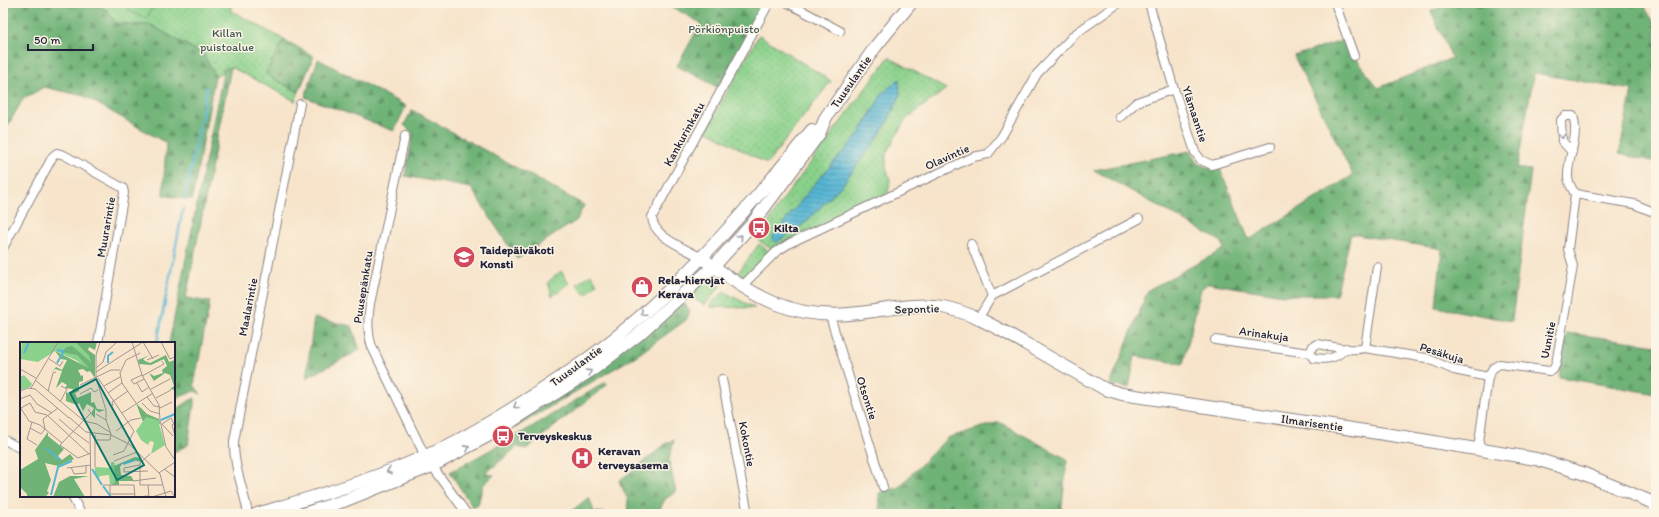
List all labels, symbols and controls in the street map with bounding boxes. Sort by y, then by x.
park label: Pörkiönpuisto [688,22,760,36]
scale bar [28,26,93,52]
park label: Killan puistoalue [200,26,254,54]
text: 50 m [34,33,60,47]
street label: Tuusulantie [828,53,874,111]
street label: Ylämaantie [1179,84,1211,144]
street label: Kankurinkatu [661,99,708,169]
one-way arrow [1557,132,1566,139]
street label: Olavintie [923,141,972,173]
street label: Muurarintie [94,195,118,258]
bus stop icon: Kilta [746,215,772,241]
place label: Kilta [774,221,799,235]
one-way arrow [735,235,742,242]
place label: Taidepäiväkoti Konsti [479,243,554,271]
school or university icon: Taidepäiväkoti Konsti [451,244,477,270]
street label: Puusepänkatu [350,249,376,324]
place label: Rela-hierojat Kerava [658,273,725,301]
shop icon: Rela-hierojat Kerava [629,274,655,300]
street label: Maalarintie [236,277,261,337]
street label: Sepontie [894,301,940,317]
one-way arrow [640,309,648,316]
street label: Uunitie [1538,320,1559,360]
street label: Arinakuja [1238,324,1290,345]
street label: Pesäkuja [1418,340,1467,367]
inset map [20,342,175,497]
street label: Tuusulantie [547,342,605,390]
one-way arrow [585,369,592,377]
street label: Otsontie [853,374,881,422]
one-way arrow [513,402,520,409]
street label: Ilmarisentie [1280,412,1344,434]
street label: Kokontie [736,420,758,468]
bus stop icon: Terveyskeskus [490,423,516,449]
place label: Terveyskeskus [517,429,592,444]
place label: Keravan terveysasema [598,444,668,473]
one-way arrow [462,445,470,452]
hospital icon: Keravan terveysasema [569,445,595,471]
one-way arrow [386,466,393,474]

